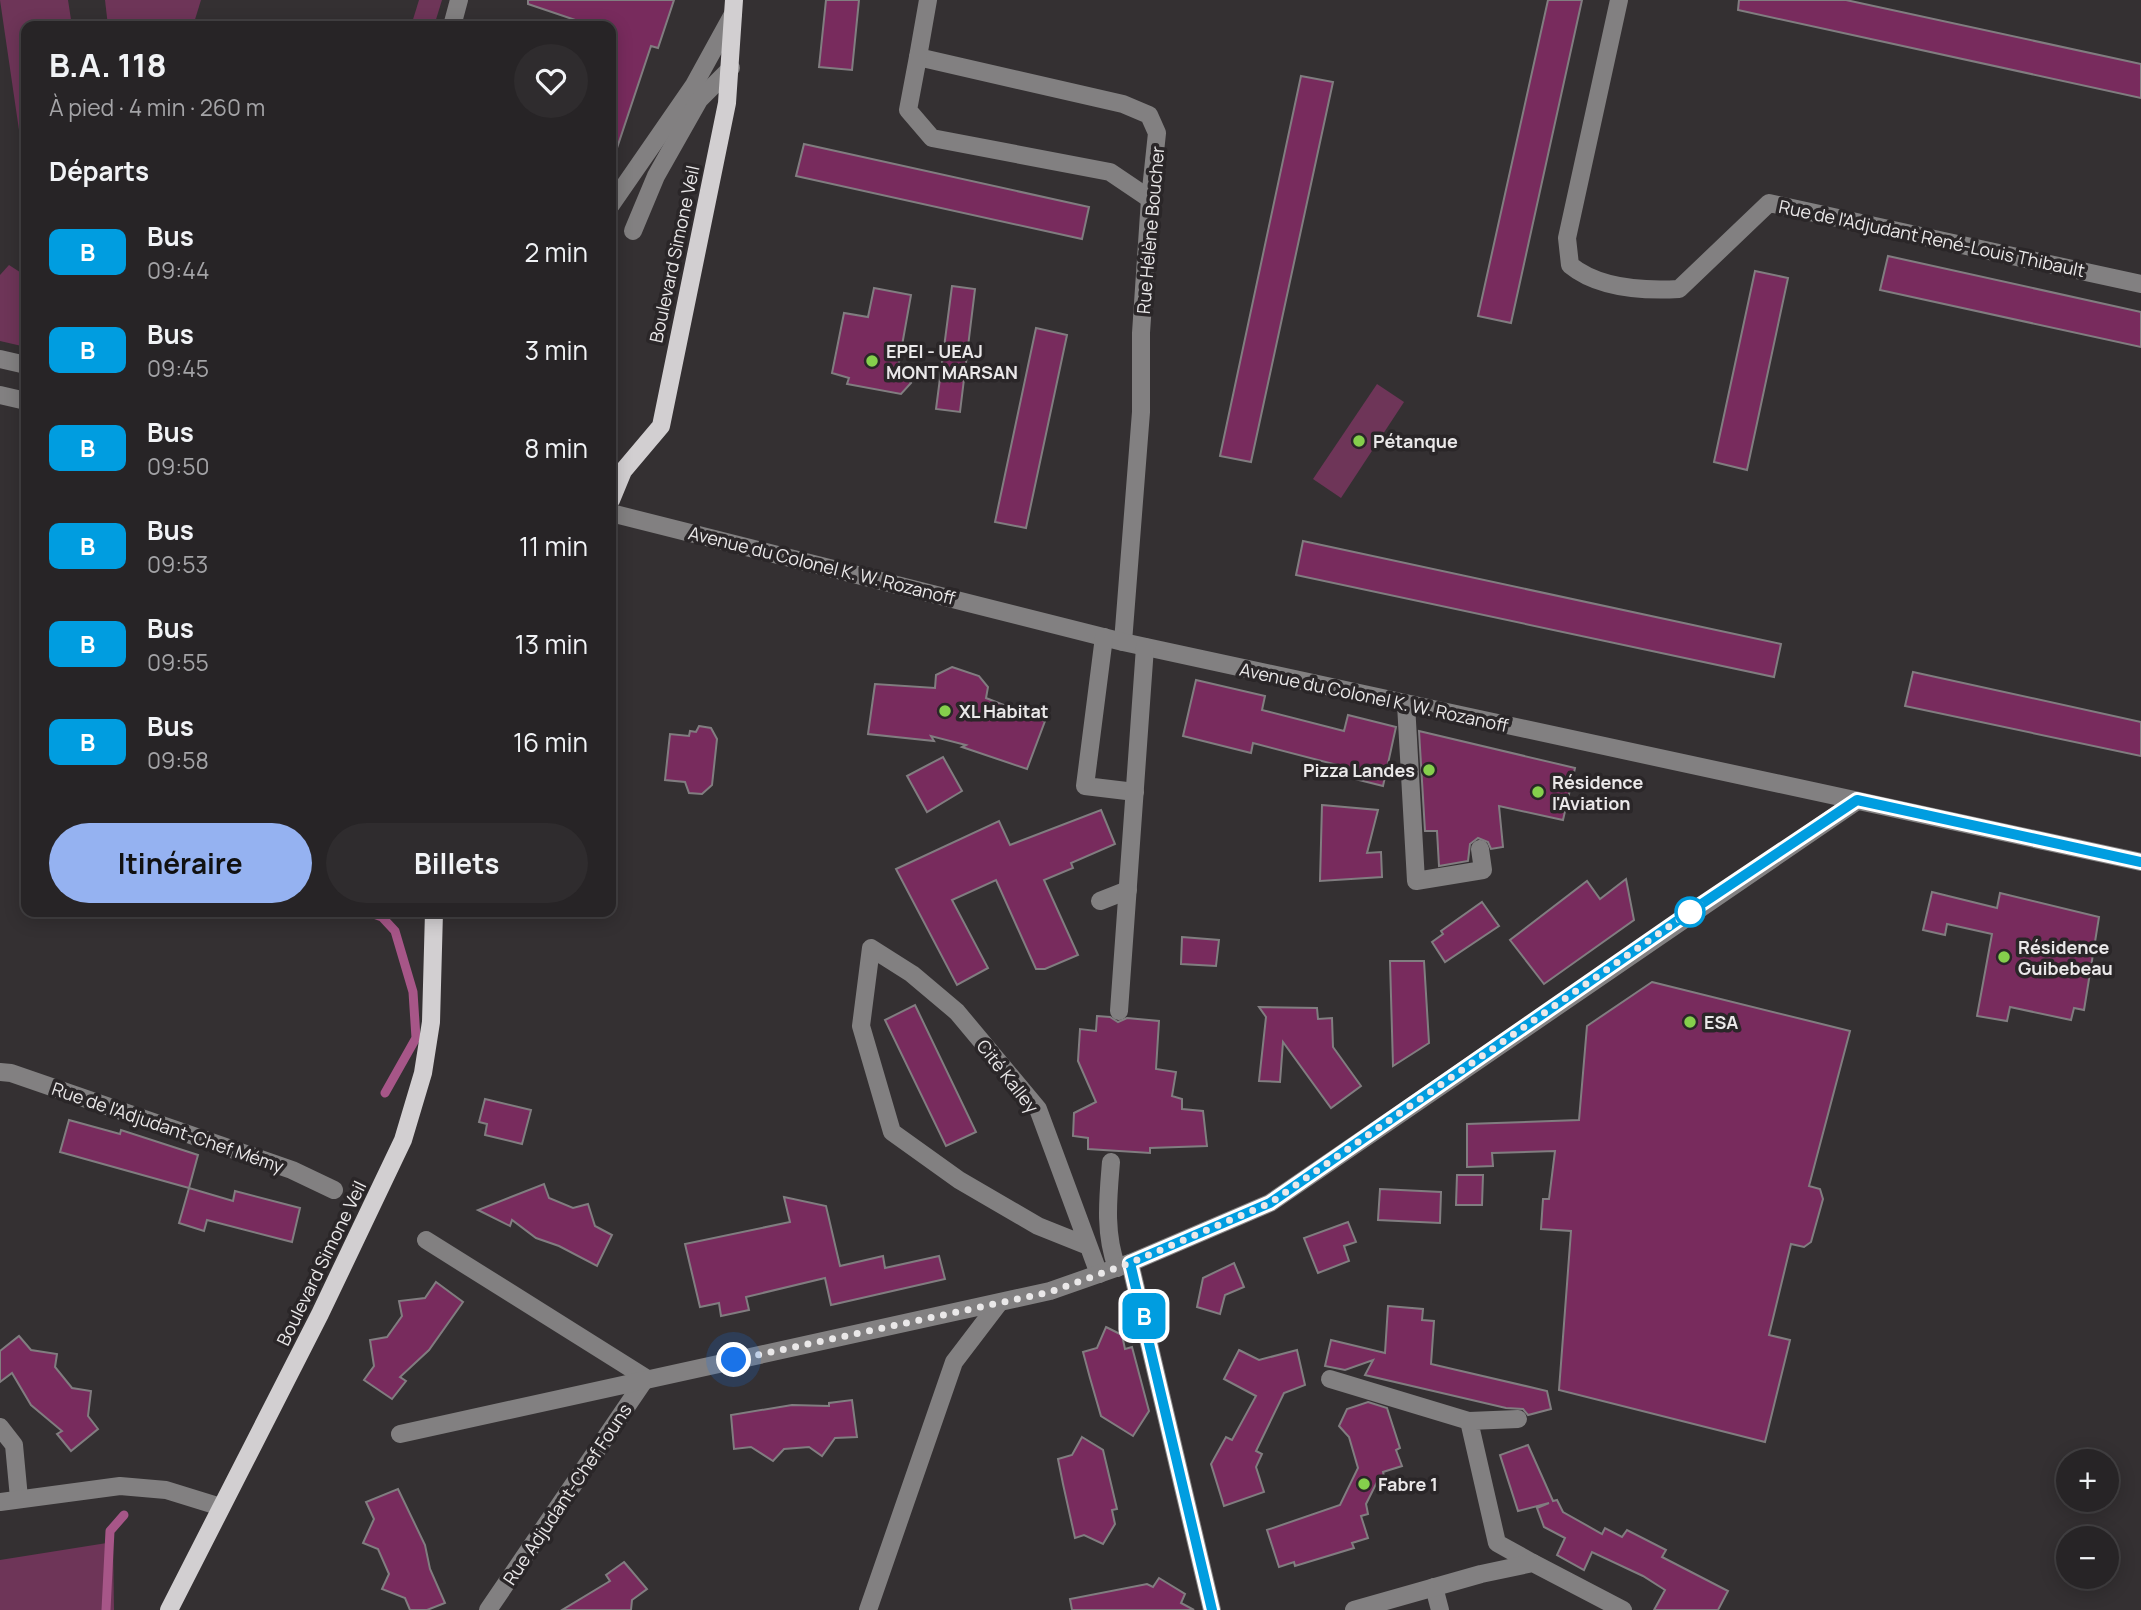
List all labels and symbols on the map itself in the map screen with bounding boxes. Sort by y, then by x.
street label: Rue Hélène Boucher [1131,145,1169,315]
street label: Boulevard Simone Veil [643,163,705,345]
street label: Rue de l'Adjudant René-Louis Thibault [1777,194,2087,282]
place label: EPEI - UEAJ MONT MARSAN [886,339,1018,384]
marker: EPEI - UEAJ MONT MARSAN [864,353,880,369]
place label: Pétanque [1373,429,1458,453]
marker: Pétanque [1351,433,1367,449]
street label: Avenue du Colonel K. W. Rozanoff [686,520,958,610]
street label: Avenue du Colonel K. W. Rozanoff [1237,657,1511,737]
place label: XL Habitat [959,699,1049,723]
marker: XL Habitat [937,703,953,719]
place label: Pizza Landes [1303,758,1415,782]
marker: Pizza Landes [1421,762,1437,778]
place label: Résidence l'Aviation [1552,770,1643,815]
marker: Résidence l'Aviation [1530,784,1546,800]
unlabelled marker [1675,897,1705,927]
place label: Résidence Guibebeau [2018,935,2113,980]
marker: Résidence Guibebeau [1996,949,2012,965]
place label: ESA [1704,1010,1738,1034]
marker: ESA [1682,1014,1698,1030]
street label: Cité Kalley [972,1034,1045,1118]
street label: Rue de l'Adjudant-Chef Mémy [49,1076,288,1178]
street label: Boulevard Simone Veil [271,1177,371,1349]
line badge: B [1121,1293,1167,1339]
your location [716,1342,751,1377]
street label: Rue Adjudant-Chef Founs [497,1399,637,1589]
place label: Fabre 1 [1378,1472,1438,1496]
marker: Fabre 1 [1356,1476,1372,1492]

